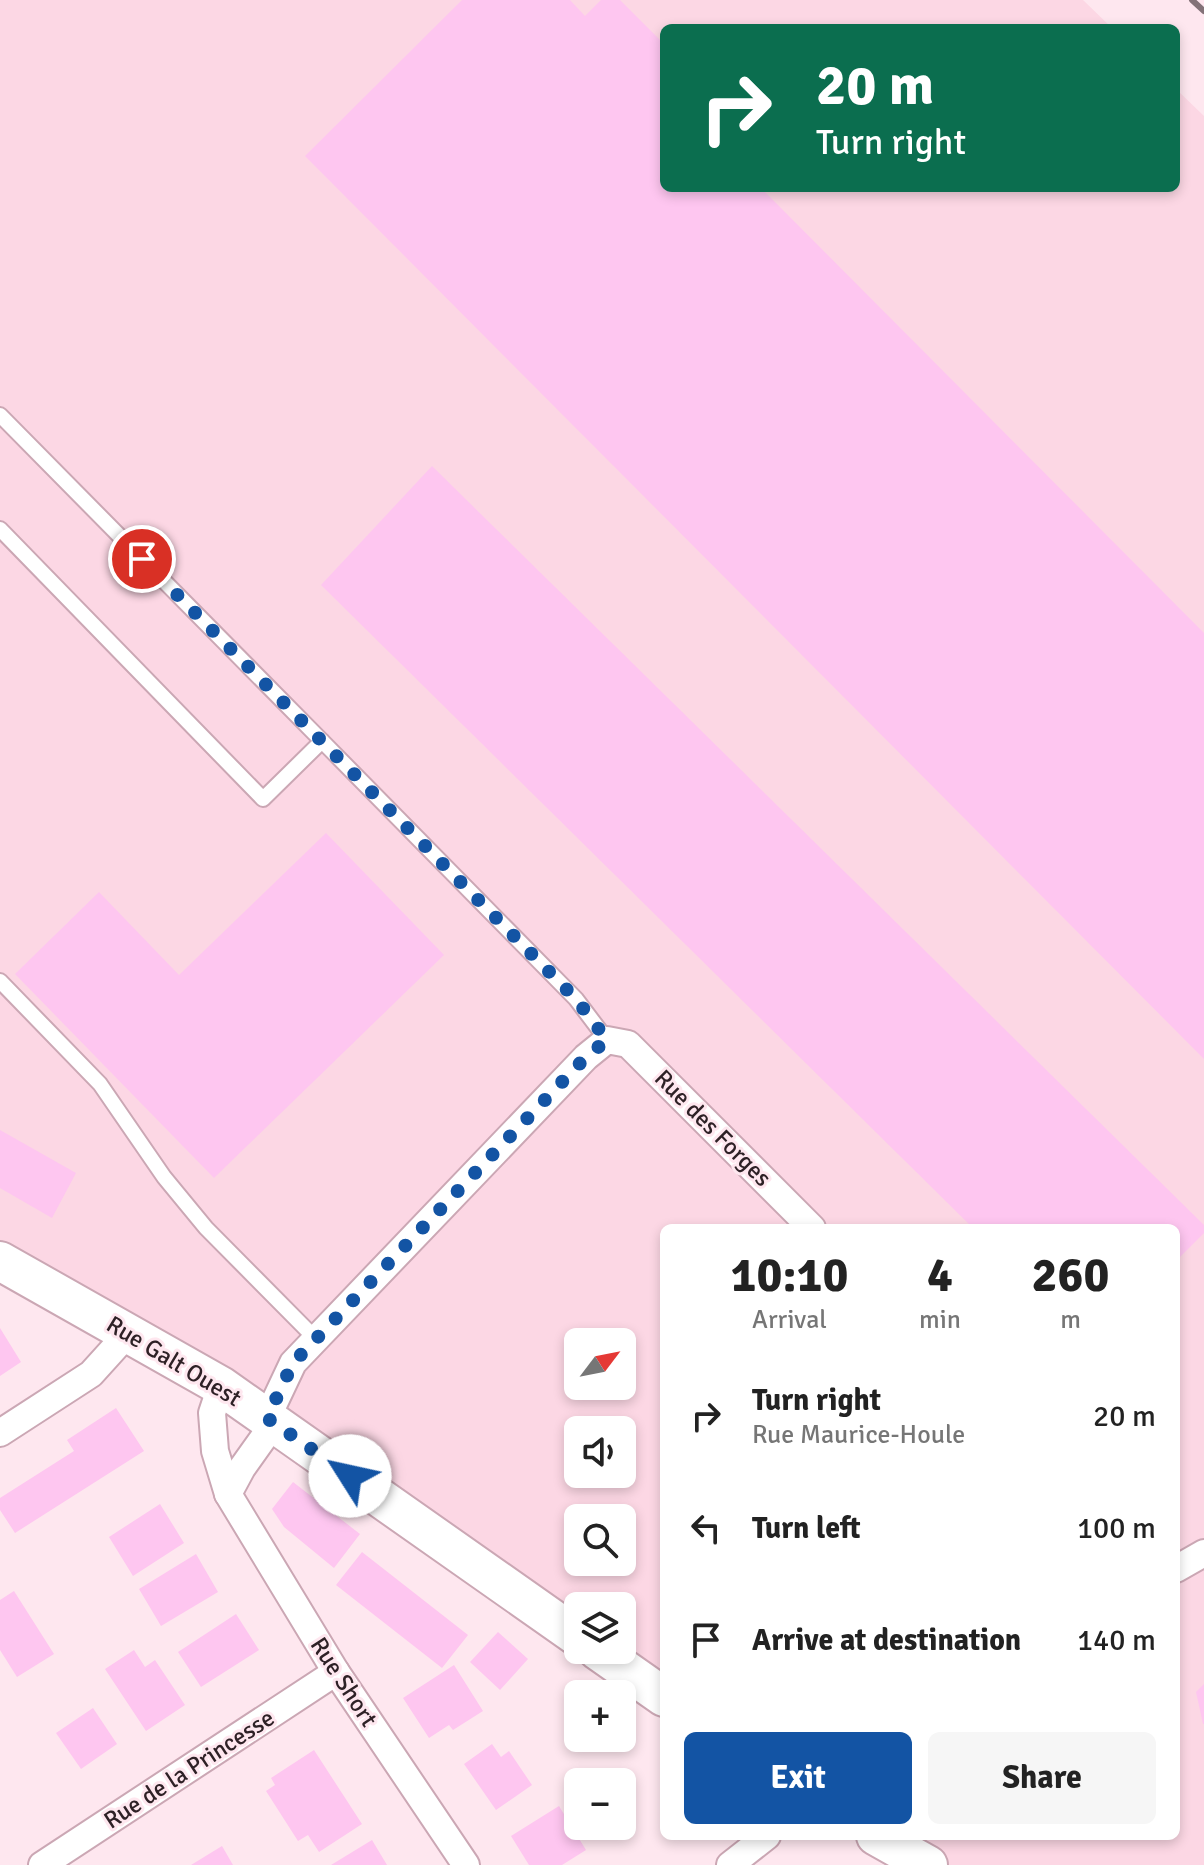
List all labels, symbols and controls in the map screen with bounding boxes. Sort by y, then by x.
text: 20 m [816,51,934,120]
icon: right [684,56,788,160]
text: Turn right [816,120,966,165]
pin [108,525,176,593]
icon: arrive [120,537,164,581]
street label: Rue des Forges [648,1063,778,1193]
text: 10:10 [731,1246,848,1305]
text: 4 [927,1246,953,1305]
text: 260 [1032,1246,1109,1305]
text: Arrival [752,1304,827,1336]
text: min [919,1304,961,1336]
text: m [1060,1304,1081,1336]
street label: Rue Galt Ouest [101,1309,247,1413]
north arrow [564,1328,636,1400]
map controls [564,1328,636,1840]
text: Turn right [752,1382,881,1419]
icon: right [684,1394,728,1438]
text: 20 m [1093,1398,1156,1435]
button: sound [564,1416,636,1488]
text: Rue Maurice-Houle [752,1419,965,1451]
position arrow [308,1434,392,1518]
button: search [564,1504,636,1576]
icon: left [684,1506,728,1550]
text: Turn left [752,1510,861,1547]
text: 100 m [1077,1510,1156,1547]
button: layers [564,1592,636,1664]
icon: arrive [684,1618,728,1662]
text: Arrive at destination [752,1622,1021,1659]
text: 140 m [1077,1622,1156,1659]
street label: Rue Short [304,1632,384,1732]
button: + [564,1680,636,1752]
street label: Rue de la Princesse [98,1703,280,1835]
button: Exit [684,1732,912,1824]
button: Share [928,1732,1156,1824]
button: − [564,1768,636,1840]

